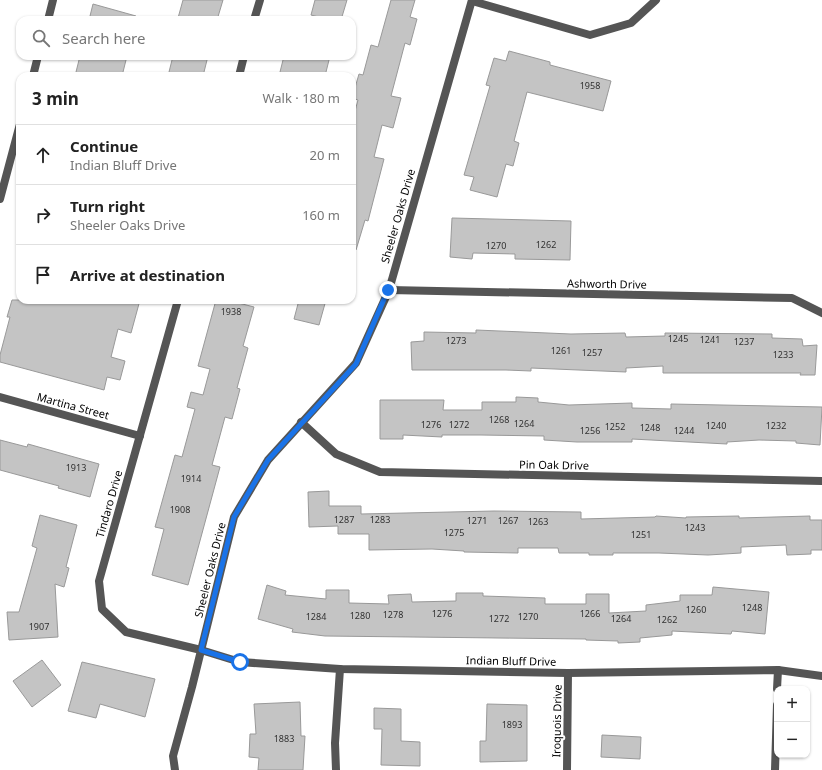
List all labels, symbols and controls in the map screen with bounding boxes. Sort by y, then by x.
search box [16,16,356,60]
icon: search [30,27,52,49]
text: Search here [62,28,145,48]
house number: 1958 [580,79,600,92]
text: 3 min [32,87,79,110]
text: Walk · 180 m [262,89,340,107]
text: Continue [70,136,138,156]
icon: ahead [32,144,54,166]
text: 20 m [310,146,340,164]
text: Indian Bluff Drive [70,156,177,174]
street label: Sheeler Oaks Drive [377,167,418,265]
text: Turn right [70,196,145,216]
icon: right [32,204,54,226]
text: 160 m [302,206,340,224]
text: Sheeler Oaks Drive [70,216,185,234]
house number: 1262 [536,238,556,251]
house number: 1270 [486,239,506,252]
icon: arrive [32,264,54,286]
text: Arrive at destination [70,265,225,285]
street label: Ashworth Drive [567,275,647,292]
route end [379,281,397,299]
house number: 1938 [221,305,241,318]
house number: 1245 [668,332,688,345]
house number: 1241 [700,333,720,346]
house number: 1273 [446,334,466,347]
house number: 1237 [734,335,754,348]
house number: 1261 [551,344,571,357]
house number: 1257 [582,346,602,359]
house number: 1233 [773,348,793,361]
street label: Martina Street [35,389,111,422]
house number: 1268 [489,413,509,426]
house number: 1264 [514,417,534,430]
house number: 1276 [421,418,441,431]
house number: 1272 [449,418,469,431]
house number: 1240 [706,419,726,432]
house number: 1232 [766,419,786,432]
house number: 1252 [605,420,625,433]
house number: 1248 [640,421,660,434]
house number: 1256 [580,424,600,437]
house number: 1244 [674,424,694,437]
street label: Pin Oak Drive [519,456,589,473]
house number: 1913 [66,461,86,474]
street label: Tindaro Drive [92,468,125,539]
house number: 1914 [181,472,201,485]
house number: 1908 [170,503,190,516]
house number: 1287 [334,513,354,526]
house number: 1283 [370,513,390,526]
house number: 1271 [467,514,487,527]
house number: 1267 [498,514,518,527]
house number: 1263 [528,515,548,528]
street label: Sheeler Oaks Drive [190,521,229,619]
house number: 1243 [685,521,705,534]
house number: 1275 [444,526,464,539]
house number: 1251 [631,528,651,541]
house number: 1248 [742,601,762,614]
house number: 1260 [686,603,706,616]
house number: 1276 [432,607,452,620]
house number: 1266 [580,607,600,620]
house number: 1278 [383,608,403,621]
house number: 1280 [350,609,370,622]
house number: 1284 [306,610,326,623]
house number: 1270 [518,610,538,623]
house number: 1272 [489,612,509,625]
house number: 1264 [611,612,631,625]
house number: 1262 [657,613,677,626]
house number: 1907 [29,620,49,633]
street label: Indian Bluff Drive [466,652,556,669]
route start [231,653,249,671]
street label: Iroquois Drive [548,684,565,758]
map controls [774,686,810,758]
button: + [774,686,810,722]
house number: 1893 [502,718,522,731]
button: − [774,722,810,758]
house number: 1883 [274,732,294,745]

